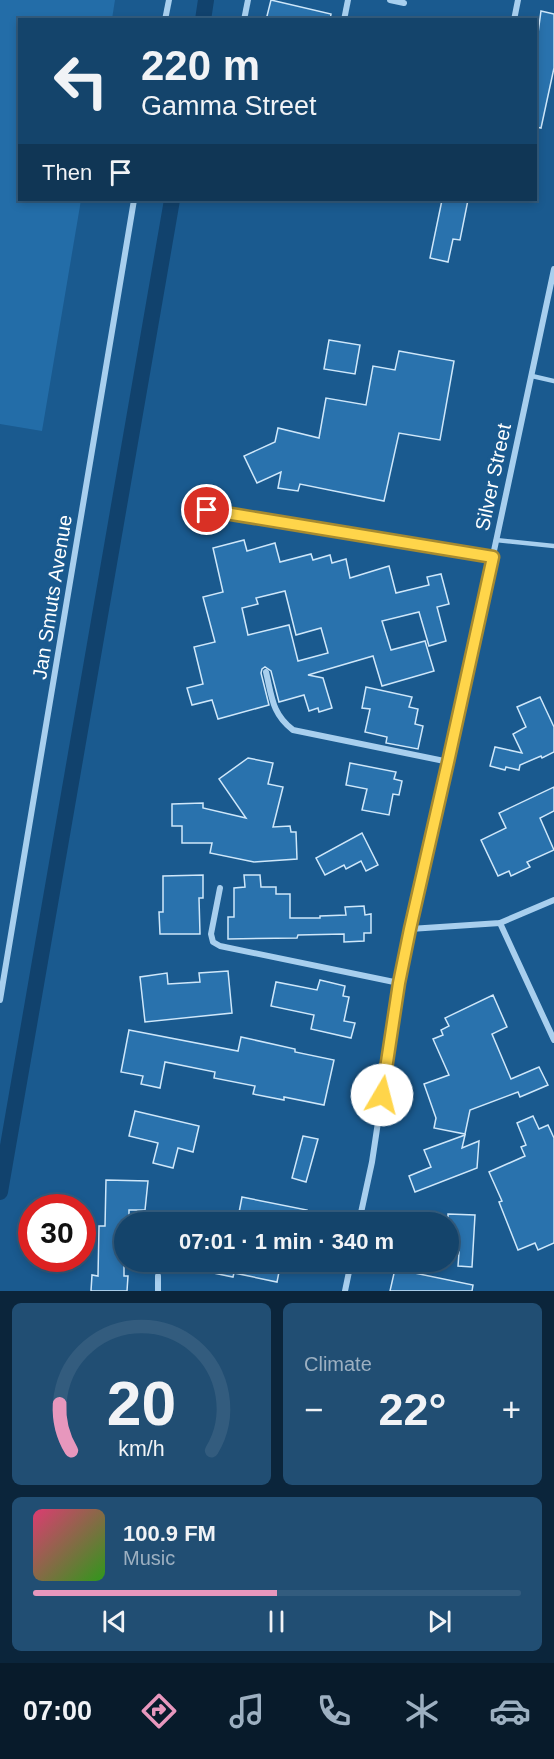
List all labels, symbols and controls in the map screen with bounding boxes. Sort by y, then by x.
icon: left [42,42,120,120]
text: 220 m [141,42,260,89]
text: Gamma Street [141,91,317,121]
icon: arrive [104,156,137,189]
text: Then [42,160,92,185]
street label: Silver Street [471,421,515,533]
pin [181,484,232,535]
icon: arrive [190,493,223,526]
street label: Jan Smuts Avenue [28,513,76,681]
position arrow [350,1063,414,1127]
speed limit sign: 30 [18,1194,96,1272]
text: 07:01 · 1 min · 340 m [179,1229,394,1254]
text: Climate [304,1353,372,1375]
text: 20 [107,1369,176,1438]
text: 22° [378,1384,447,1435]
text: − [304,1391,323,1428]
text: + [502,1391,521,1428]
text: km/h [118,1437,165,1461]
text: 100.9 FM [123,1521,216,1546]
text: Music [123,1547,175,1569]
icon: previous [98,1605,131,1638]
icon: pause [260,1605,293,1638]
icon: next [423,1605,456,1638]
icon: directions [138,1690,180,1732]
icon: music [226,1690,268,1732]
icon: phone [313,1690,355,1732]
icon: climate [401,1690,443,1732]
icon: car [489,1690,531,1732]
text: 07:00 [23,1696,92,1726]

